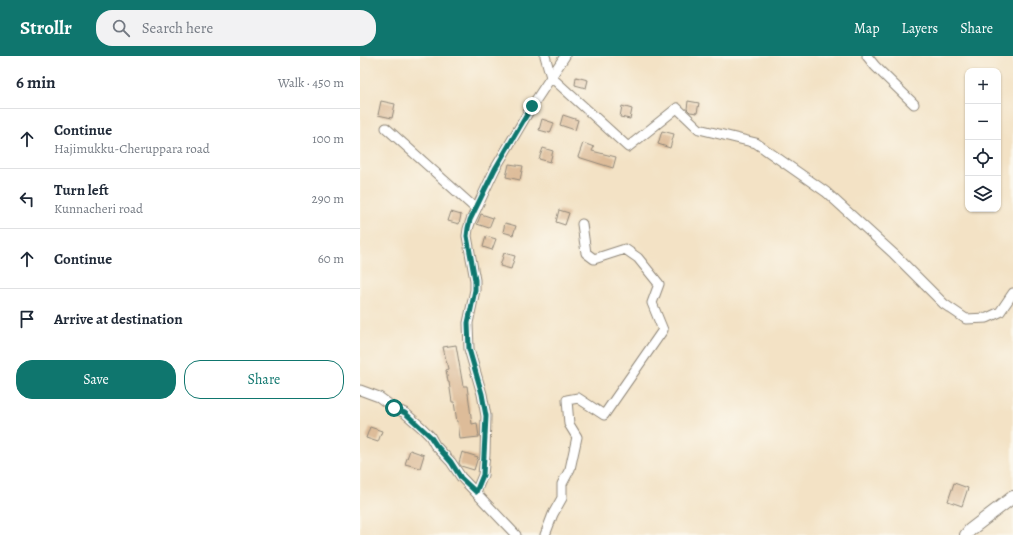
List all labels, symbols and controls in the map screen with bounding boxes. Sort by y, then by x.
search box [96,10,376,46]
text: Strollr [20,15,72,41]
icon: search [110,17,132,39]
text: Search here [142,18,213,38]
text: Map [854,19,880,38]
text: Layers [902,19,938,38]
text: Share [960,19,993,38]
map controls [965,68,1001,212]
button: + [965,68,1001,104]
text: 6 min [16,71,56,94]
text: Walk · 450 m [278,74,344,91]
route end [523,97,541,115]
button: − [965,104,1001,140]
text: Continue [54,120,112,140]
icon: ahead [16,128,38,150]
text: 100 m [312,130,344,147]
text: Hajimukku-Cheruppara road [54,140,210,157]
button: locate [965,140,1001,176]
button: layers [965,176,1001,212]
text: Turn left [54,180,109,200]
icon: left [16,188,38,210]
text: 290 m [312,190,344,207]
text: Kunnacheri road [54,200,143,217]
icon: ahead [16,248,38,270]
text: Continue [54,249,112,269]
text: 60 m [318,250,344,267]
icon: arrive [16,308,38,330]
text: Arrive at destination [54,309,183,329]
button: Save [16,360,176,399]
button: Share [184,360,344,399]
route start [385,399,403,417]

